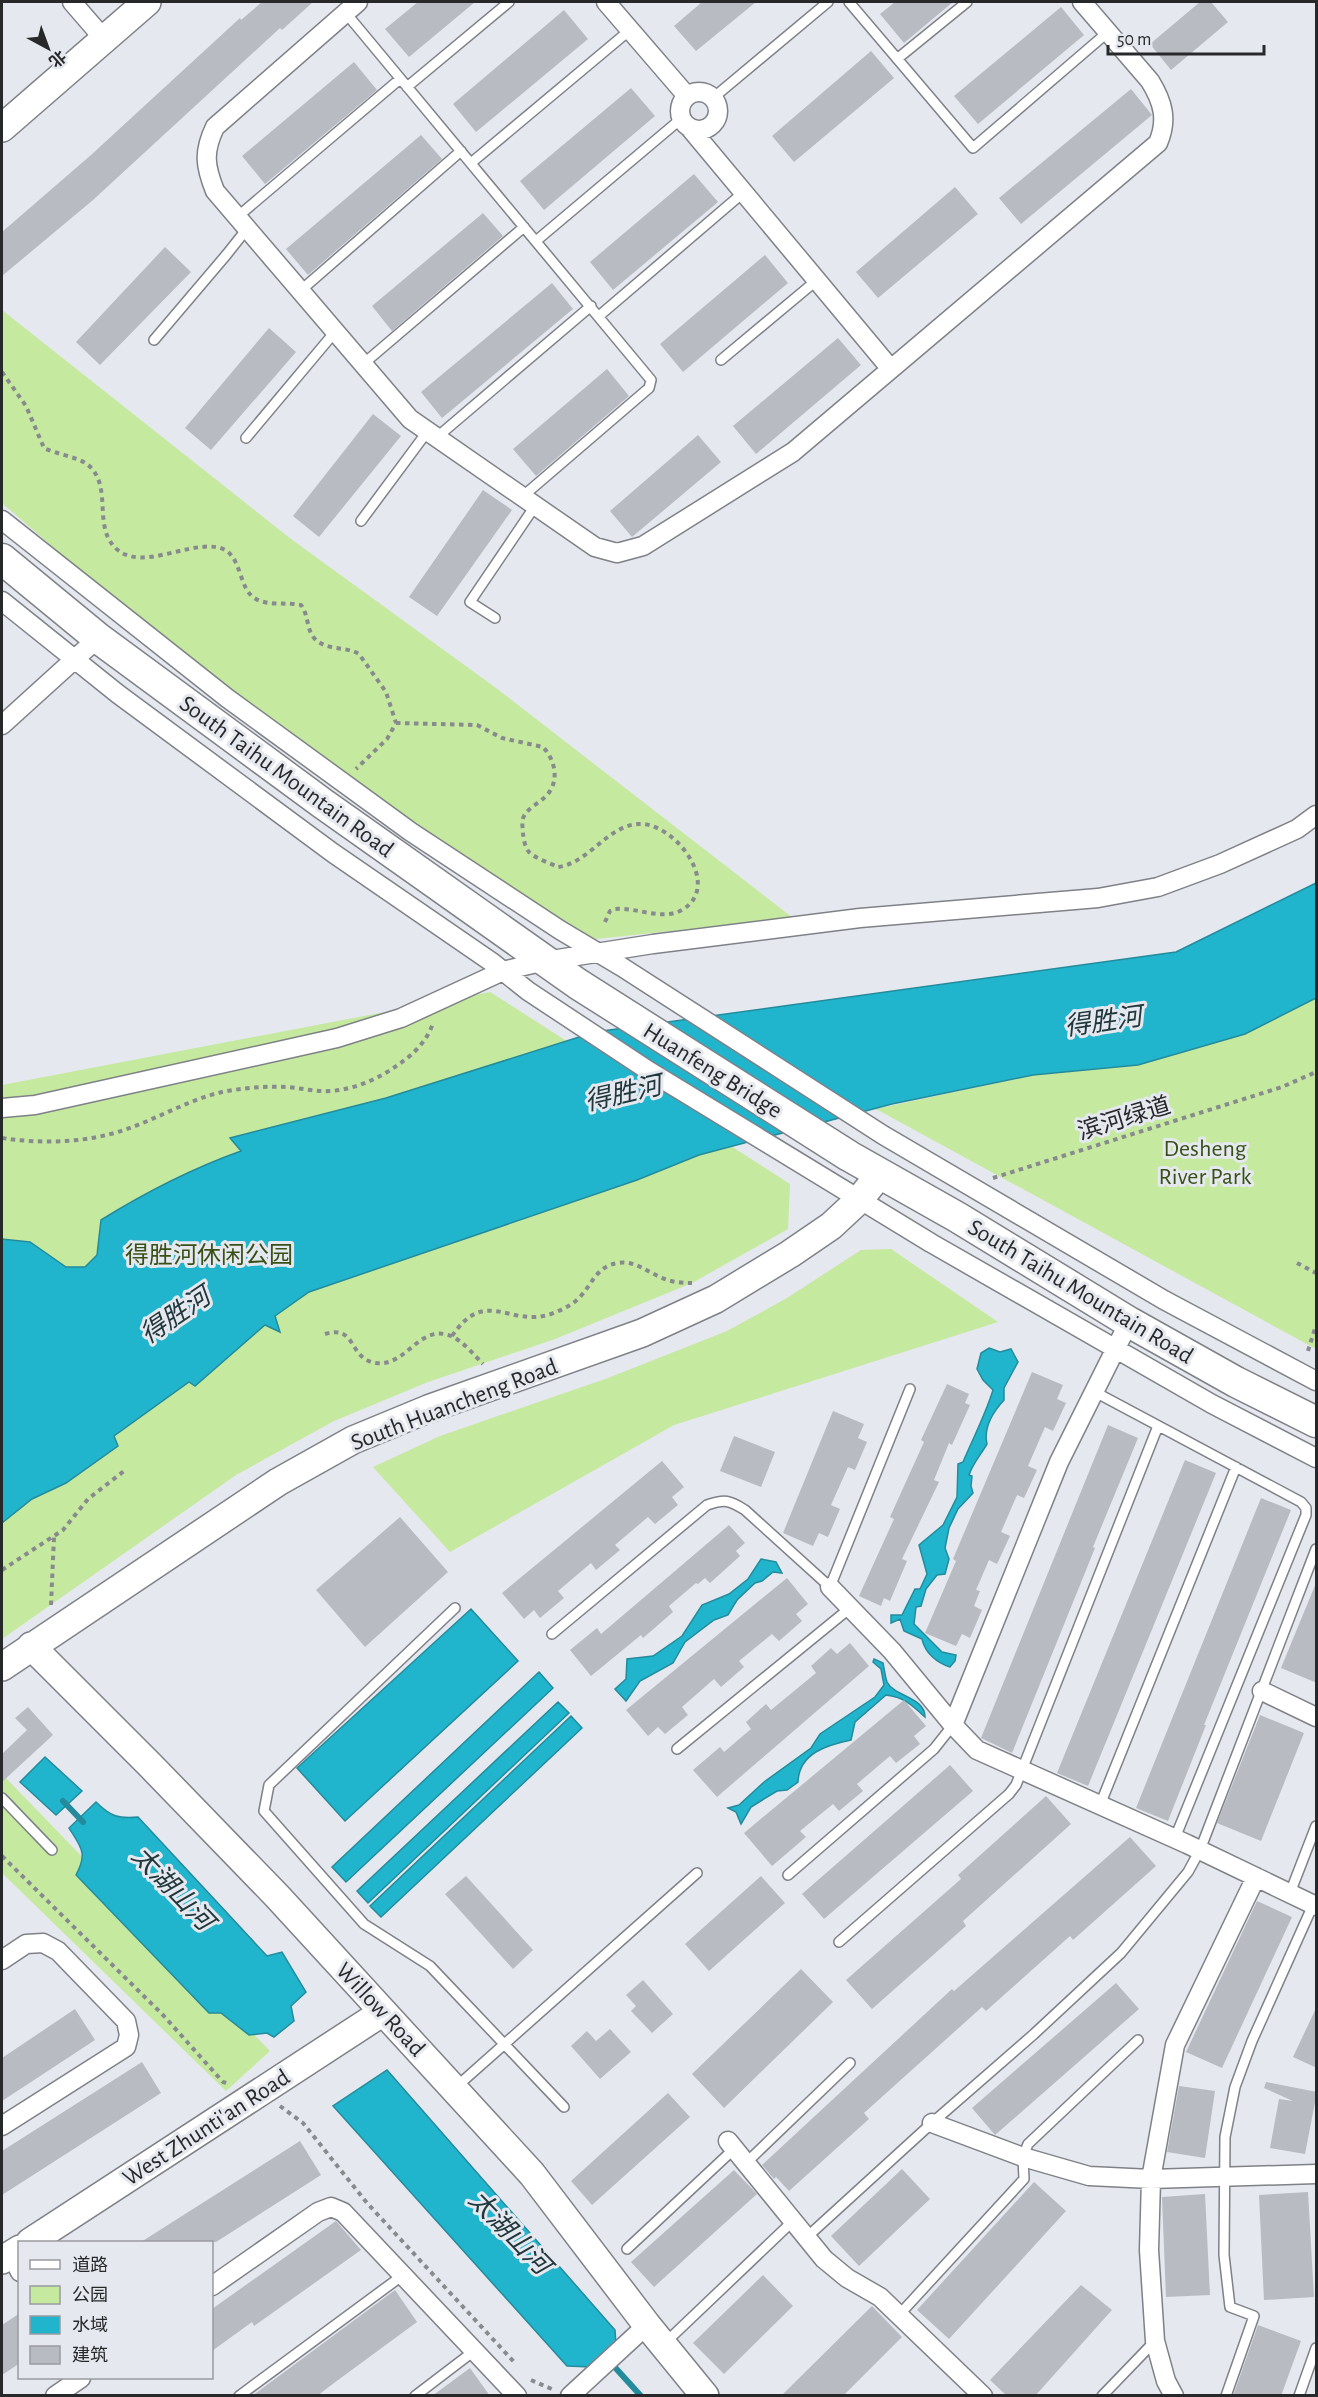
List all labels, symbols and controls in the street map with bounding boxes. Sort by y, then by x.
north arrow [18,18,78,78]
scale bar [1108,18,1264,56]
text: 50 m [1117,31,1151,49]
text: 北 [46,47,69,71]
street label: South Taihu Mountain Road [175,691,398,862]
water label: 得胜河 [1063,1002,1149,1040]
street label: Huanfeng Bridge [639,1019,786,1123]
water label: 得胜河 [582,1070,669,1115]
street label: 滨河绿道 [1074,1092,1174,1144]
park label: Desheng River Park [1158,1137,1252,1189]
street label: South Taihu Mountain Road [964,1215,1197,1369]
park label: 得胜河休闲公园 [125,1242,293,1268]
water label: 得胜河 [135,1280,219,1348]
street label: South Huancheng Road [348,1354,561,1455]
water label: 太湖山河 [127,1842,222,1939]
street label: Willow Road [331,1958,429,2061]
street label: West Zhunti'an Road [119,2065,294,2191]
water label: 太湖山河 [464,2186,559,2283]
legend [18,2241,213,2379]
text: 道路 [72,2255,108,2275]
text: 公园 [72,2286,108,2305]
text: 水域 [72,2316,108,2335]
text: 建筑 [72,2345,108,2365]

